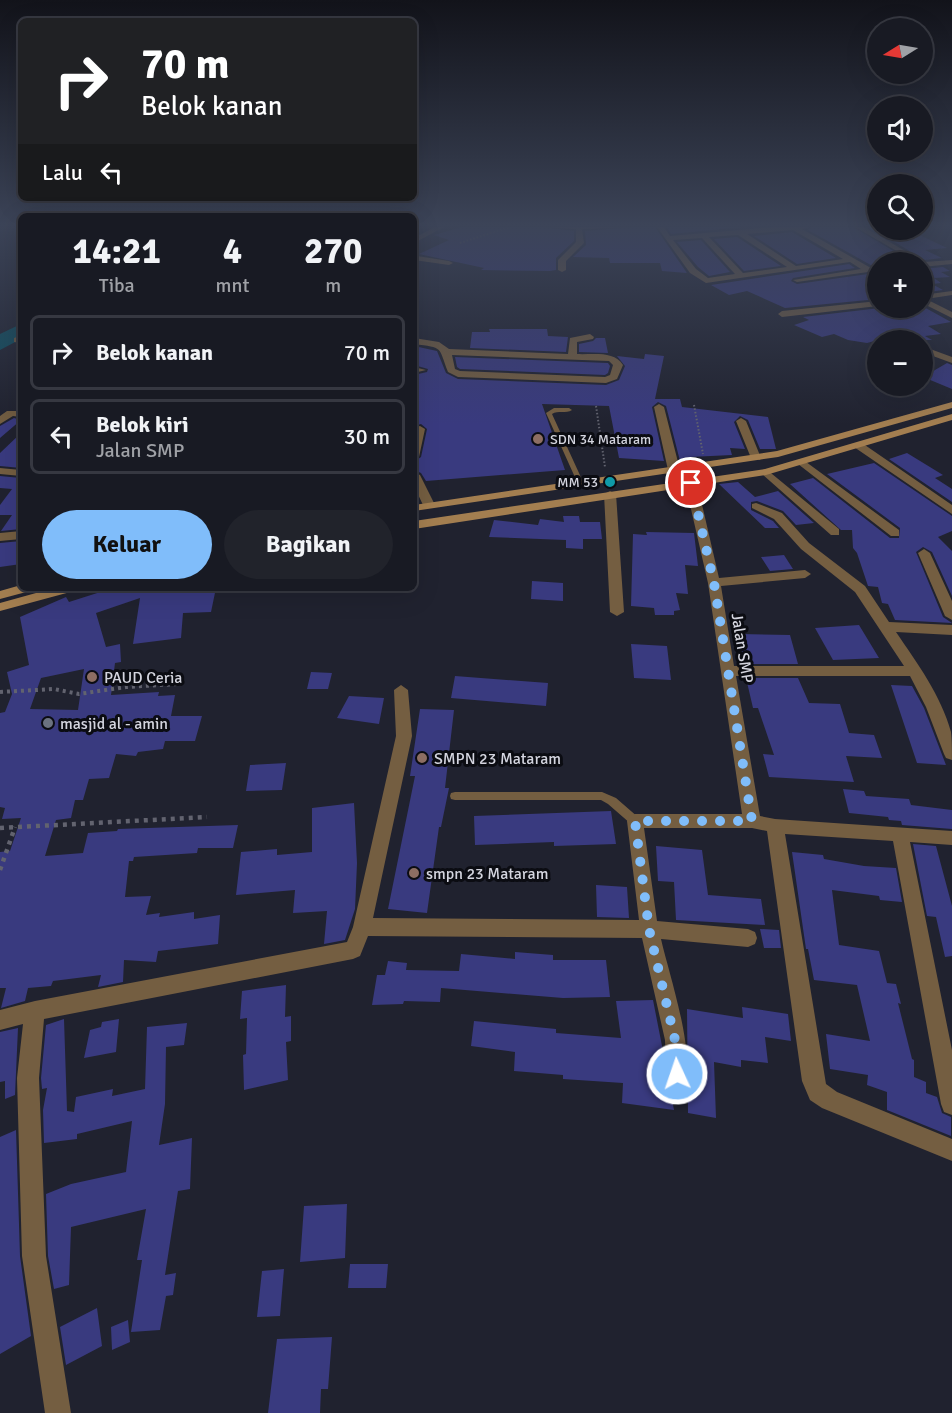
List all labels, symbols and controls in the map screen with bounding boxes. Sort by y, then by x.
north arrow [867,18,933,84]
map controls [867,18,933,396]
text: 70 m [141,39,230,90]
icon: right [42,42,120,120]
text: Belok kanan [141,90,282,123]
button: sound [867,96,933,162]
icon: left [95,156,128,189]
text: Lalu [42,159,83,186]
button: search [867,174,933,240]
text: 14:21 [73,229,161,274]
text: 4 [223,229,242,274]
text: 270 [304,229,362,274]
button: + [867,252,933,318]
text: Tiba [99,273,135,298]
text: mnt [216,273,249,298]
text: m [325,273,341,298]
button: − [867,330,933,396]
icon: right [45,336,78,369]
text: Belok kanan [96,339,213,366]
text: 70 m [344,339,390,366]
text: Belok kiri [96,411,189,438]
icon: left [45,420,78,453]
text: 30 m [344,423,390,450]
place label: SDN 34 Mataram [550,431,651,448]
marker: SDN 34 Mataram [531,432,545,446]
text: Jalan SMP [96,438,184,463]
pin [665,457,716,508]
icon: arrive [674,466,707,499]
place label: MM 53 [557,474,598,491]
marker: MM 53 [603,475,617,489]
button: Keluar [42,510,212,579]
button: Bagikan [224,510,393,579]
street label: Jalan SMP [727,612,757,685]
place label: PAUD Ceria [104,668,182,688]
marker: PAUD Ceria [85,670,99,684]
place label: masjid al - amin [60,714,168,734]
marker: masjid al - amin [41,716,55,730]
place label: SMPN 23 Mataram [434,749,561,769]
marker: SMPN 23 Mataram [415,751,429,765]
place label: smpn 23 Mataram [426,864,549,884]
marker: smpn 23 Mataram [407,866,421,880]
position arrow [645,1042,709,1106]

